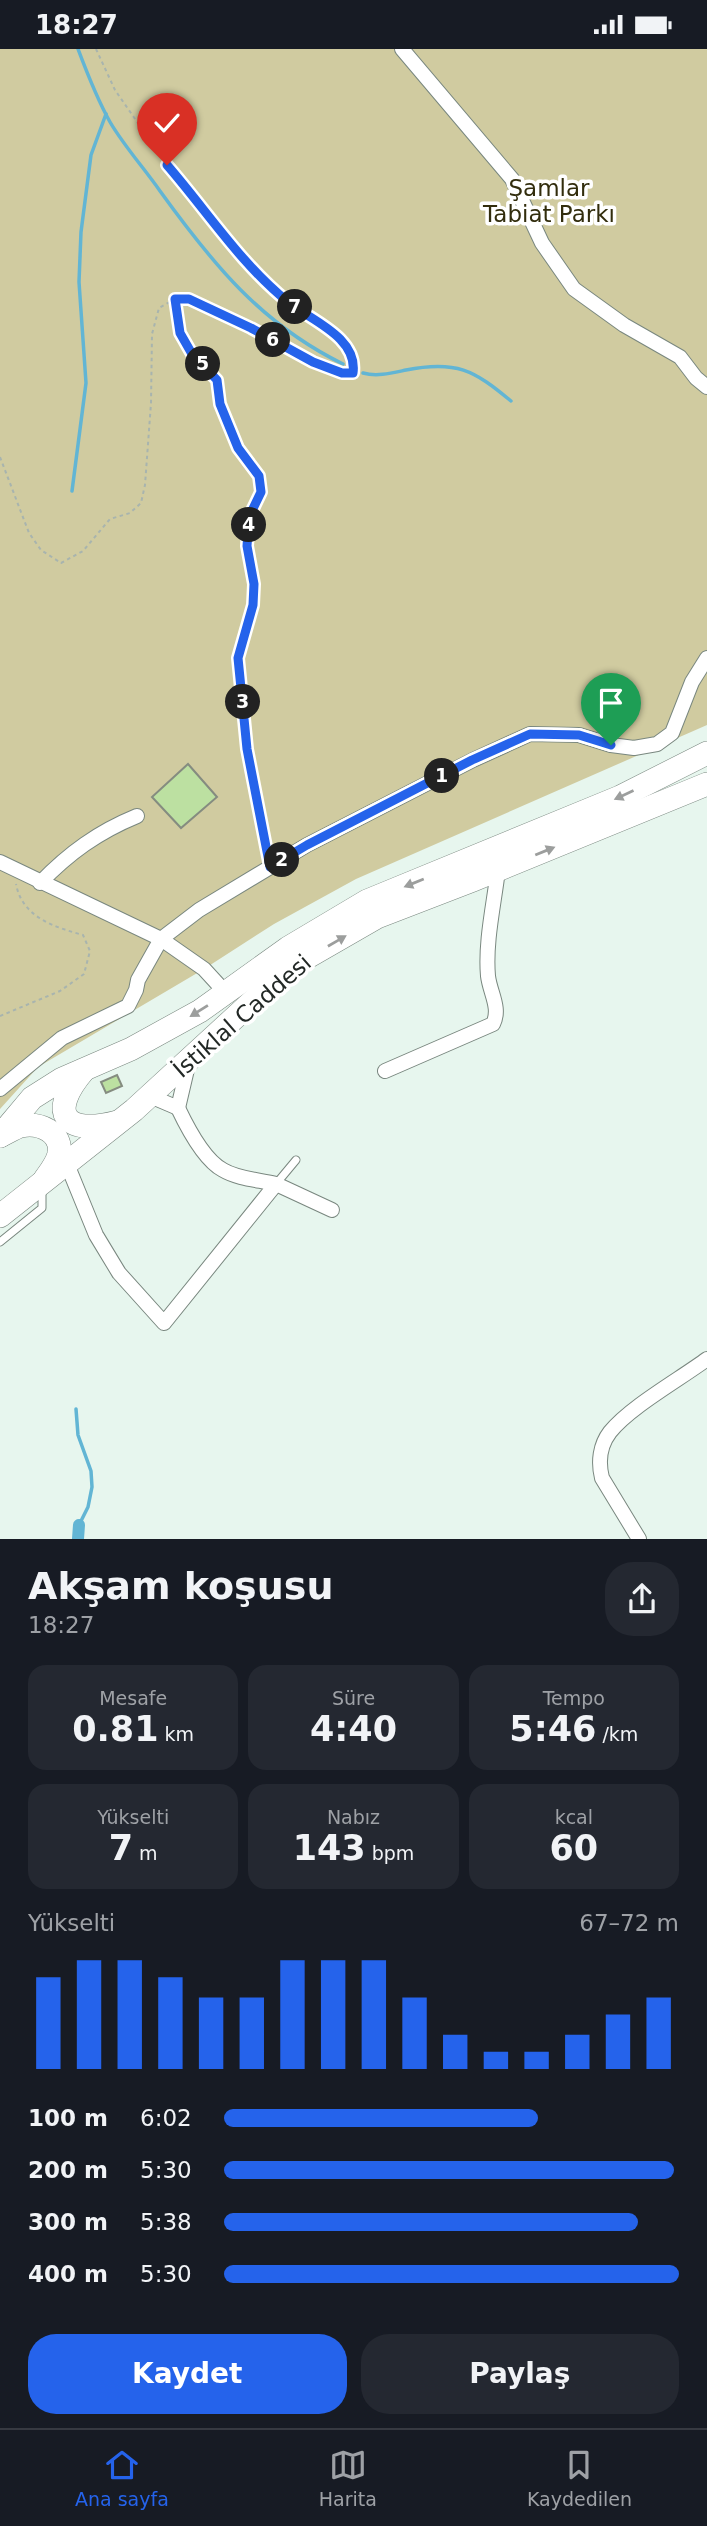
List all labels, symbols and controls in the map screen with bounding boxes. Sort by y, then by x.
text: 18:27 [35,10,118,40]
pin [137,93,197,165]
icon: check [148,104,186,142]
park label: Şamlar Tabiat Parkı [482,175,615,227]
pin: 7 [278,289,312,325]
text: 7 [288,295,301,317]
pin: 6 [256,323,290,357]
text: 6 [266,328,279,350]
pin: 5 [186,347,220,381]
text: 5 [196,352,209,374]
pin: 4 [232,507,266,543]
text: 4 [242,513,255,535]
pin [581,673,641,745]
icon: arrive [592,684,630,722]
pin: 3 [226,685,260,719]
text: 3 [236,690,249,712]
pin: 1 [424,759,460,793]
text: 1 [435,764,448,786]
one-way arrow [614,789,634,801]
pin: 2 [264,843,300,877]
one-way arrow [535,845,556,856]
text: 2 [275,848,288,870]
one-way arrow [404,877,425,888]
one-way arrow [327,934,346,947]
street label: İstiklal Caddesi [167,949,316,1083]
one-way arrow [189,1004,208,1017]
button: share [605,1562,679,1636]
text: Akşam koşusu [28,1564,333,1608]
text: 18:27 [28,1612,94,1638]
text: Mesafe [99,1687,167,1709]
text: Süre [332,1687,375,1709]
text: Tempo [543,1687,605,1709]
text: 0.81 [72,1709,159,1749]
text: 4:40 [310,1709,397,1749]
text: 5:46 [509,1709,596,1749]
text: km [159,1723,194,1745]
text: /km [596,1723,638,1745]
text: Yükselti [97,1806,169,1828]
text: Nabız [327,1806,380,1828]
text: kcal [555,1806,593,1828]
text: 7 [109,1828,133,1868]
text: 143 [293,1828,366,1868]
text: 60 [549,1828,598,1868]
text: m [133,1842,158,1864]
text: bpm [366,1842,414,1864]
text: Yükselti [28,1910,115,1936]
text: 67–72 m [579,1910,679,1936]
text: 100 m [28,2105,108,2131]
text: 6:02 [140,2105,192,2131]
text: 200 m [28,2157,108,2183]
text: 5:30 [140,2157,192,2183]
text: 300 m [28,2209,108,2235]
text: 5:38 [140,2209,192,2235]
text: 400 m [28,2261,108,2287]
text: 5:30 [140,2261,192,2287]
button: Kaydet [28,2334,347,2414]
button: Paylaş [361,2334,679,2414]
tab: Ana sayfa [75,2446,169,2510]
tab: Harita [319,2446,377,2510]
tab: Kaydedilen [527,2446,632,2510]

